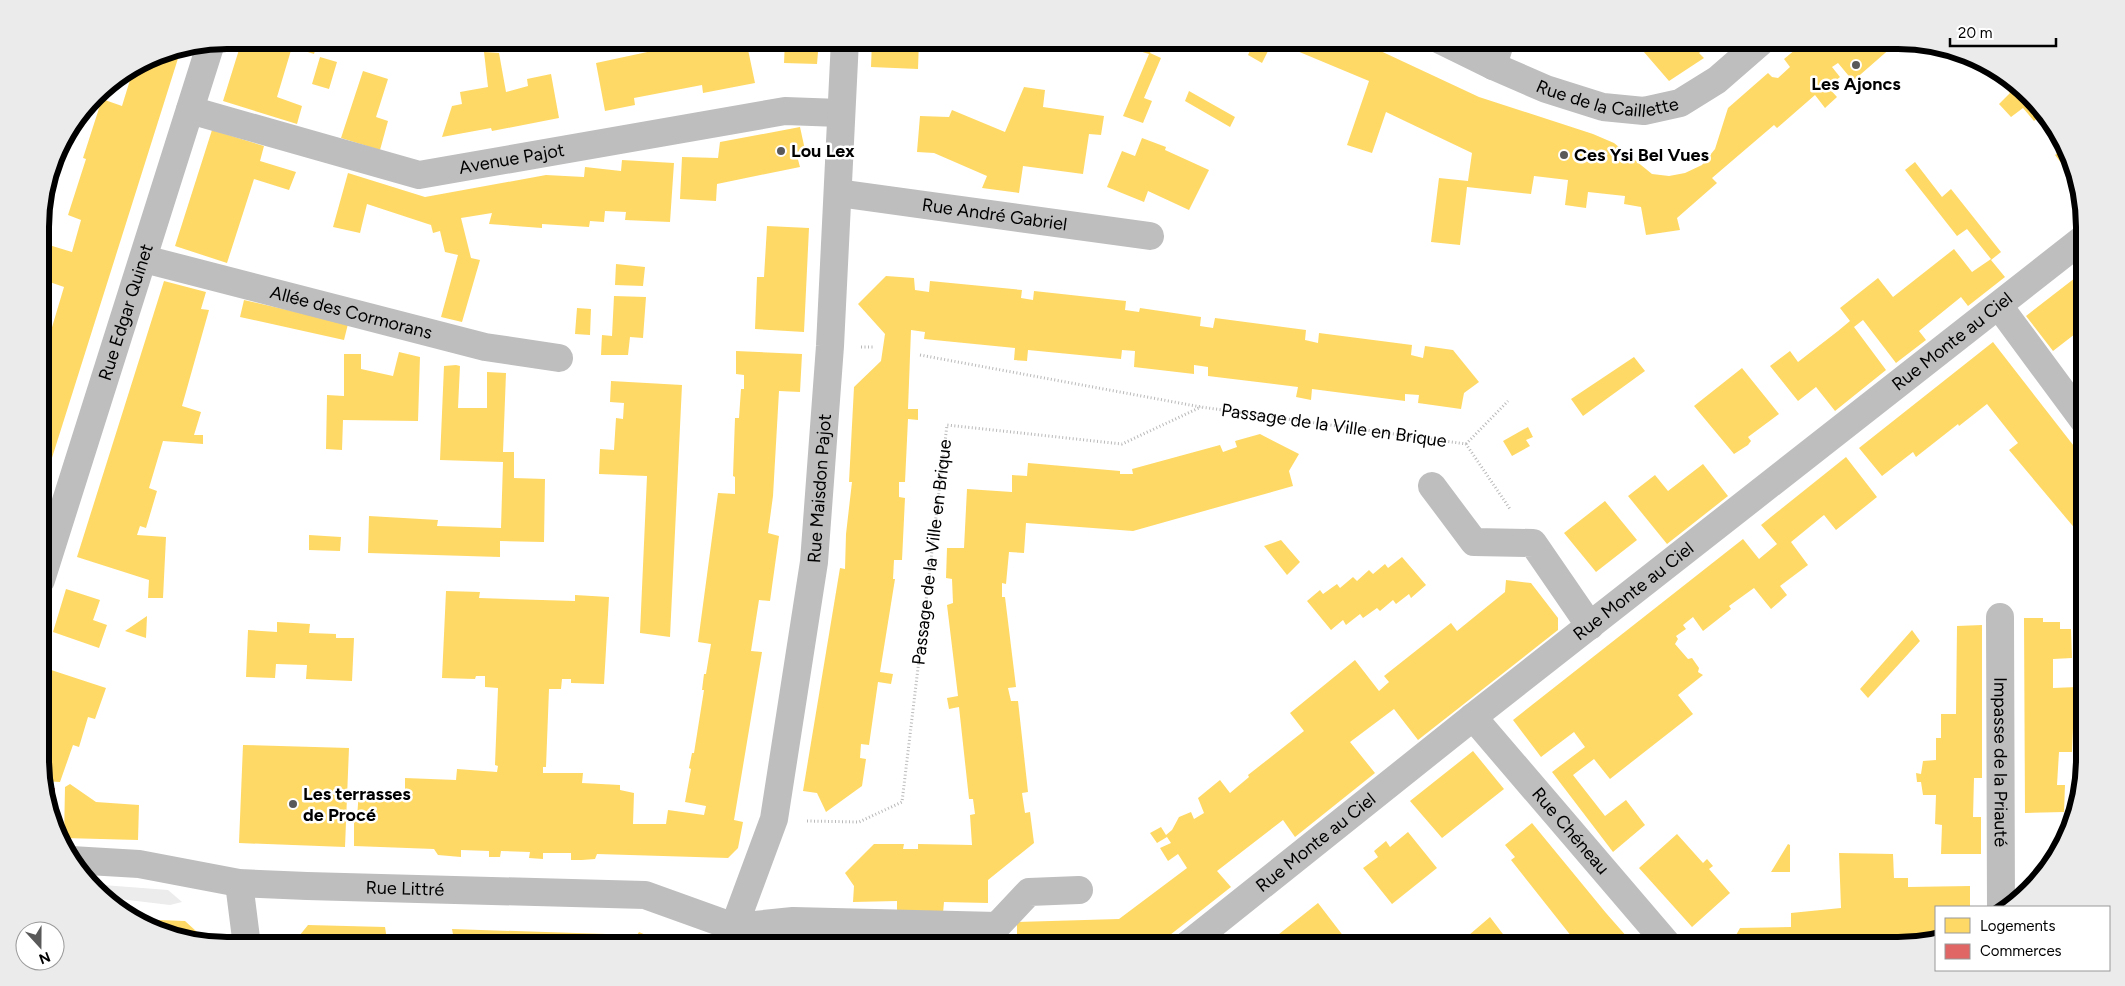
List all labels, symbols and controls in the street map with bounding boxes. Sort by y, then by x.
scale bar [1950,15,2056,47]
text: 20 m [1958,24,1992,42]
marker: Les Ajoncs [1850,59,1862,71]
place label: Les Ajoncs [1811,73,1901,95]
street label: Rue de la Caillette [1533,75,1681,122]
street label: Avenue Pajot [457,139,566,179]
place label: Lou Lex [791,140,855,162]
place label: Ces Ysi Bel Vues [1574,144,1709,166]
marker: Lou Lex [775,145,787,157]
marker: Ces Ysi Bel Vues [1558,149,1570,161]
street label: Rue André Gabriel [921,194,1069,235]
street label: Rue Edgar Quinet [94,241,158,383]
street label: Allée des Cormorans [268,281,435,344]
street label: Rue Monte au Ciel [1887,287,2017,395]
street label: Passage de la Ville en Brique [1220,399,1448,452]
street label: Rue Maisdon Pajot [803,413,836,564]
street label: Passage de la Ville en Brique [907,438,956,666]
street label: Rue Monte au Ciel [1569,537,1698,645]
street label: Impasse de la Priauté [1989,677,2012,847]
place label: Les terrasses de Procé [303,783,411,826]
street label: Rue Chéneau [1527,783,1614,879]
street label: Rue Monte au Ciel [1251,788,1380,897]
marker: Les terrasses de Procé [287,798,299,810]
street label: Rue Littré [365,877,445,901]
legend [1935,906,2110,971]
text: Logements [1980,917,2055,935]
north arrow [15,921,65,971]
text: Commerces [1980,942,2062,960]
text: N [36,948,53,968]

